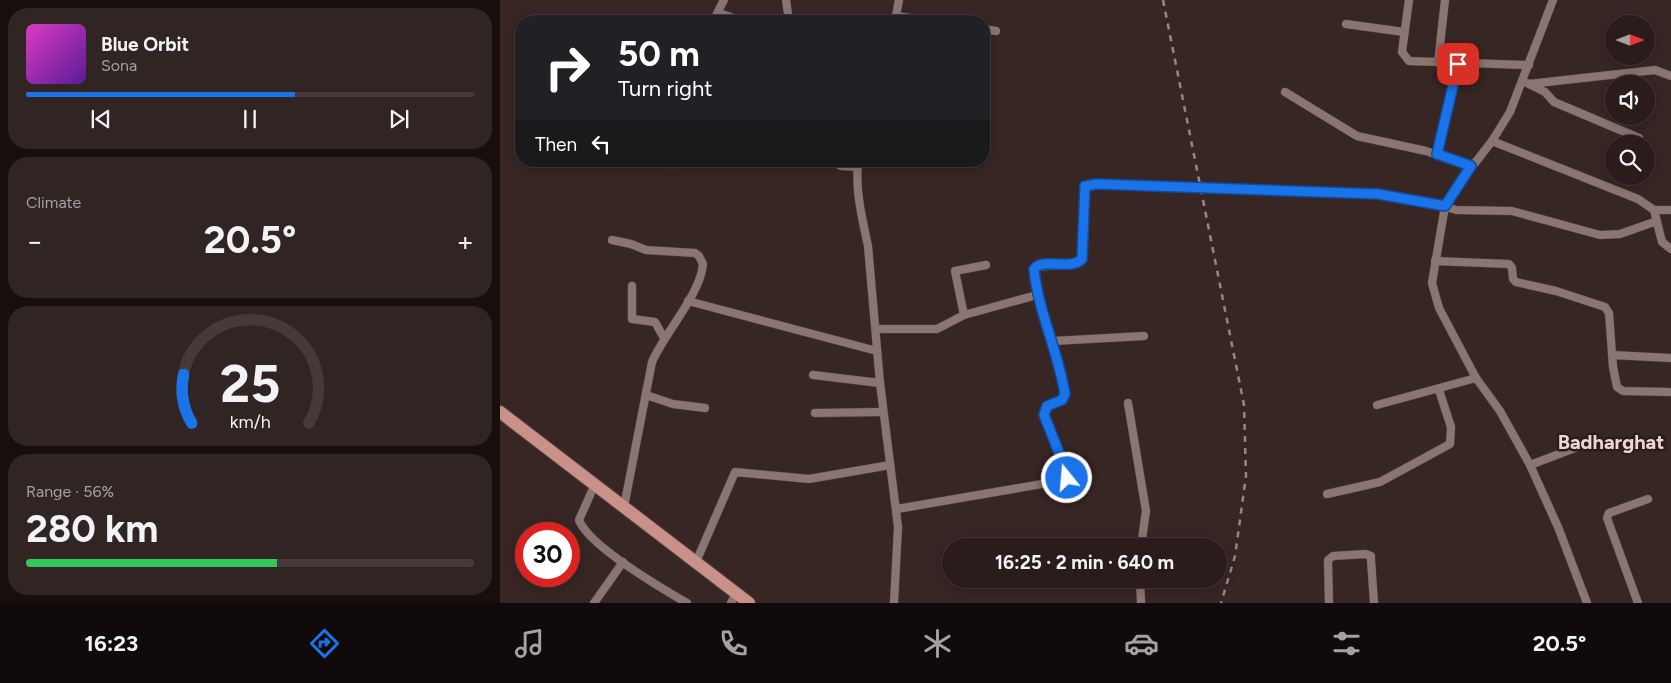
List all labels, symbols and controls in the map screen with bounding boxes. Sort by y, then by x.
north arrow [1605,15,1655,65]
map controls [1605,15,1655,185]
text: Blue Orbit [101,33,189,56]
text: 50 m [618,33,700,75]
icon: right [535,35,600,100]
pin [1437,43,1479,85]
icon: arrive [1444,50,1472,78]
text: Sona [101,56,137,75]
text: Turn right [618,75,713,102]
button: sound [1605,75,1655,125]
icon: previous [87,105,115,133]
icon: pause [236,105,264,133]
icon: next [385,105,413,133]
icon: left [587,130,615,158]
text: Then [535,133,577,156]
button: search [1605,135,1655,185]
text: Climate [26,193,81,212]
text: 20.5° [204,217,296,263]
text: − [26,224,43,258]
text: + [457,224,474,258]
text: 25 [220,353,280,415]
text: km/h [230,411,270,432]
district label: Badharghat [1558,430,1664,454]
position arrow [1040,451,1092,503]
text: Range · 56% [26,482,114,501]
text: 280 km [26,506,159,552]
speed limit sign: 30 [515,522,580,587]
text: 16:25 · 2 min · 640 m [995,551,1174,574]
icon: directions [307,626,342,661]
icon: music [512,626,547,661]
icon: phone [716,626,751,661]
icon: climate [920,626,955,661]
icon: car [1124,626,1159,661]
icon: filters [1329,626,1364,661]
text: 16:23 [85,630,138,657]
text: 20.5° [1533,630,1586,657]

